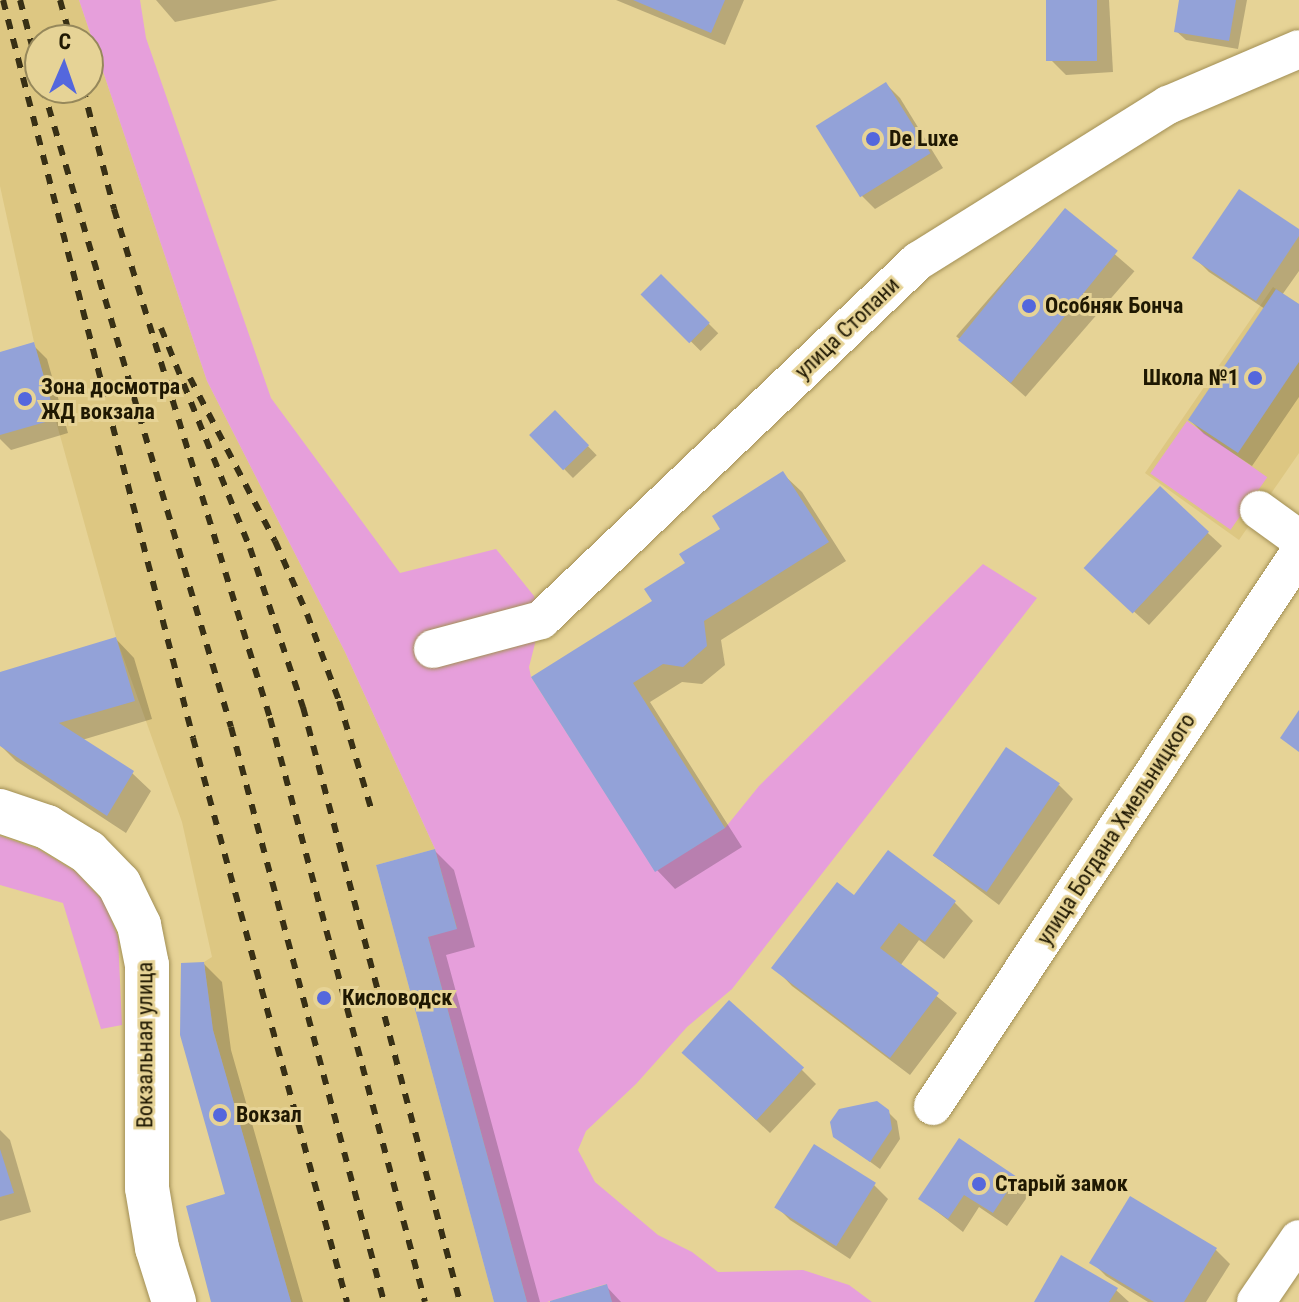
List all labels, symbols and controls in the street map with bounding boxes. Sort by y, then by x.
north arrow [24,24,104,104]
text: С [58,29,71,54]
place label: De Luxe [889,126,958,152]
marker: De Luxe [864,130,882,148]
street label: улица Стопани [789,272,905,384]
place label: Особняк Бонча [1045,293,1183,319]
marker: Особняк Бонча [1020,297,1038,315]
place label: Школа №1 [1143,365,1239,391]
marker: Школа №1 [1246,369,1264,387]
place label: Зона досмотра ЖД вокзала [41,373,180,424]
marker: Зона досмотра ЖД вокзала [16,390,34,408]
street label: улица Богдана Хмельницкого [1031,708,1201,950]
street label: Вокзальная улица [132,962,158,1128]
place label: Кисловодск [342,985,452,1011]
marker: Кисловодск [313,987,335,1009]
place label: Вокзал [236,1102,302,1128]
marker: Вокзал [211,1106,229,1124]
place label: Старый замок [995,1171,1128,1197]
marker: Старый замок [970,1175,988,1193]

